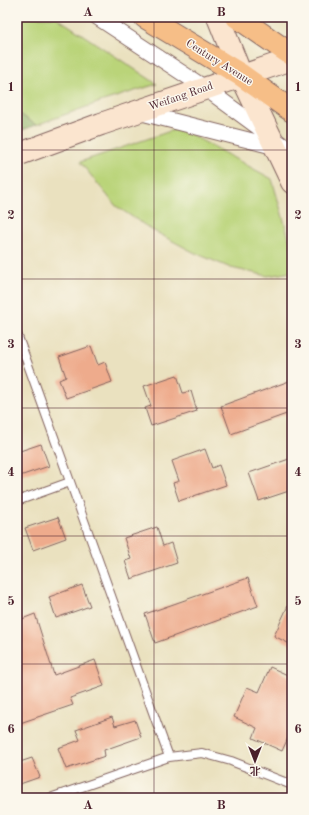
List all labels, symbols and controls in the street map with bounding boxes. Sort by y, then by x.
text: A [83,6,93,19]
text: B [216,6,226,19]
street label: Century Avenue [184,38,254,88]
text: 1 [7,81,15,94]
street label: Weifang Road [147,81,215,113]
text: 1 [294,81,302,94]
text: 2 [7,209,15,222]
text: 2 [294,209,302,222]
text: 3 [7,338,15,351]
text: 3 [294,338,302,351]
text: 4 [7,466,15,479]
text: 4 [294,466,302,479]
text: 5 [7,595,15,608]
text: 5 [294,595,302,608]
text: 6 [7,723,15,736]
text: 6 [294,723,302,736]
north arrow [235,741,275,781]
text: 北 [250,764,261,776]
text: A [83,799,93,812]
text: B [216,799,226,812]

